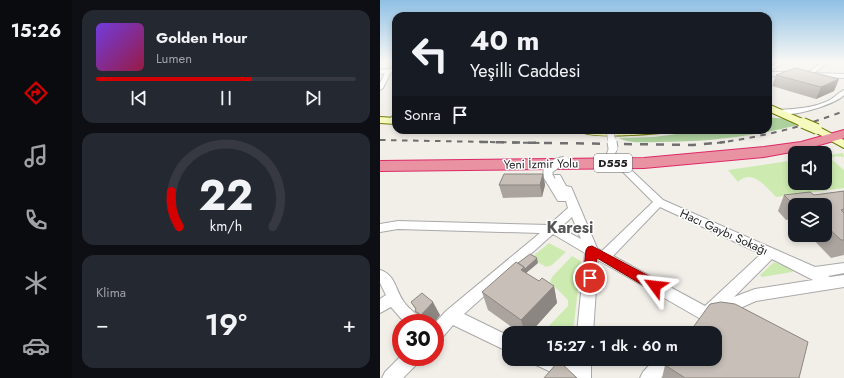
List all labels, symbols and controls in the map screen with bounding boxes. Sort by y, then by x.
text: 15:26 [11,18,61,44]
text: 40 m [470,20,539,61]
text: Golden Hour [156,27,248,49]
icon: left [404,28,456,80]
text: Lumen [156,49,192,68]
text: Yeşilli Caddesi [470,58,581,84]
icon: directions [22,79,50,107]
icon: previous [128,87,150,109]
icon: pause [215,87,237,109]
icon: next [302,87,324,109]
text: Sonra [404,104,441,126]
icon: arrive [449,104,471,126]
icon: music [22,142,50,170]
map controls [788,146,832,242]
button: sound [788,146,832,190]
street label: Yeni İzmir Yolu [504,154,578,174]
road number: D555 [594,154,632,172]
text: 22 [199,165,253,226]
button: layers [788,198,832,242]
street label: Hacı Gaybı Sokağı [677,204,771,260]
icon: phone [22,206,50,234]
text: km/h [210,216,242,236]
district label: Karesi [546,216,594,239]
pin [573,261,607,295]
position arrow [634,265,676,307]
icon: arrive [579,267,601,289]
icon: climate [22,269,50,297]
text: Klima [96,283,126,302]
text: 19° [204,303,247,346]
text: − [96,308,109,340]
text: + [342,308,356,340]
speed limit sign: 30 [392,314,444,366]
icon: car [22,332,50,360]
text: 15:27 · 1 dk · 60 m [546,335,678,357]

